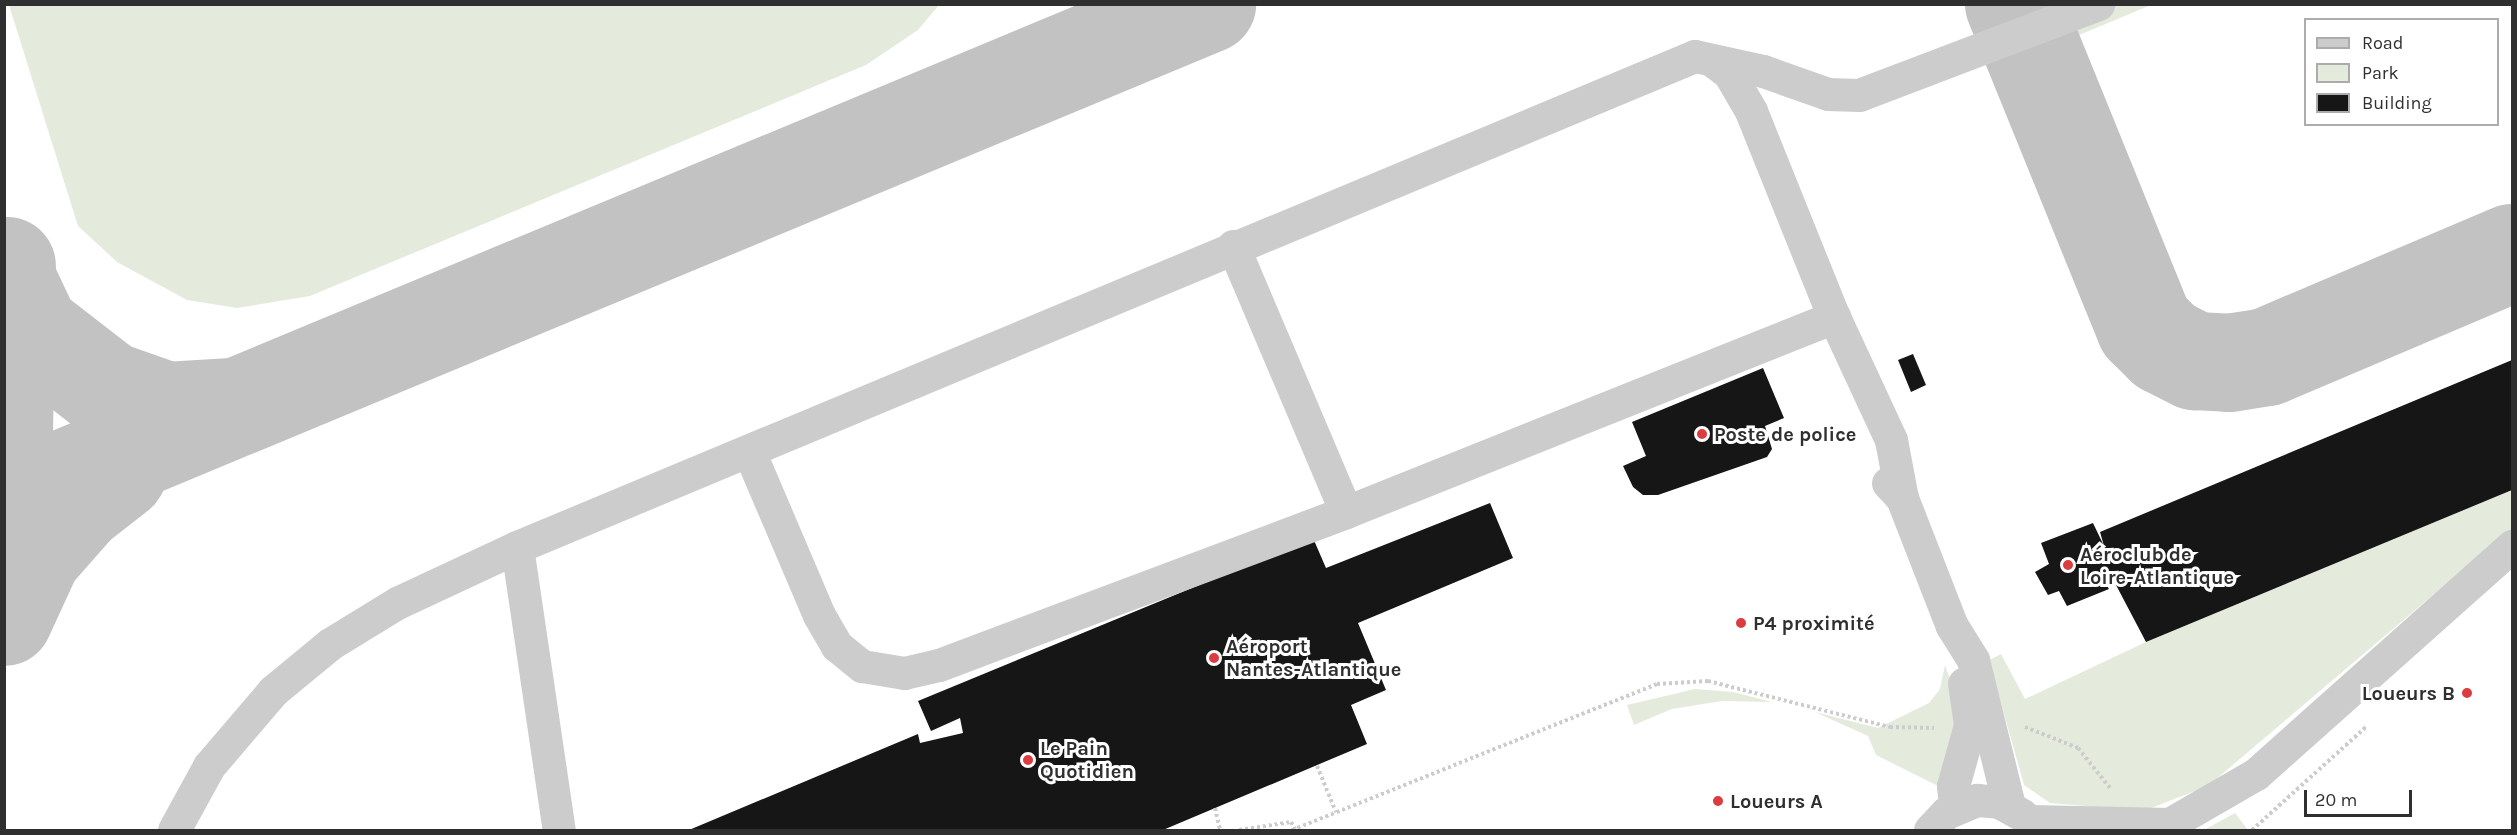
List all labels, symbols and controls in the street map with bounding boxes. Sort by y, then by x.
legend [2304,18,2499,126]
text: Road [2362,32,2403,54]
text: Park [2362,62,2399,84]
text: Building [2362,92,2432,114]
place label: Poste de police [1714,422,1856,446]
marker: Poste de police [1695,427,1709,441]
place label: Aéroclub de Loire-Atlantique [2080,542,2234,589]
marker: Aéroclub de Loire-Atlantique [2061,558,2075,572]
place label: P4 proximité [1753,611,1875,635]
marker: P4 proximité [1734,616,1748,630]
place label: Aéroport Nantes-Atlantique [1226,634,1401,681]
marker: Aéroport Nantes-Atlantique [1207,651,1221,665]
place label: Loueurs B [2362,681,2455,705]
marker: Loueurs B [2460,686,2474,700]
place label: Le Pain Quotidien [1040,736,1134,783]
marker: Le Pain Quotidien [1021,753,1035,767]
scale bar [2307,778,2415,816]
place label: Loueurs A [1730,789,1823,813]
text: 20 m [2315,789,2357,811]
marker: Loueurs A [1711,794,1725,808]

